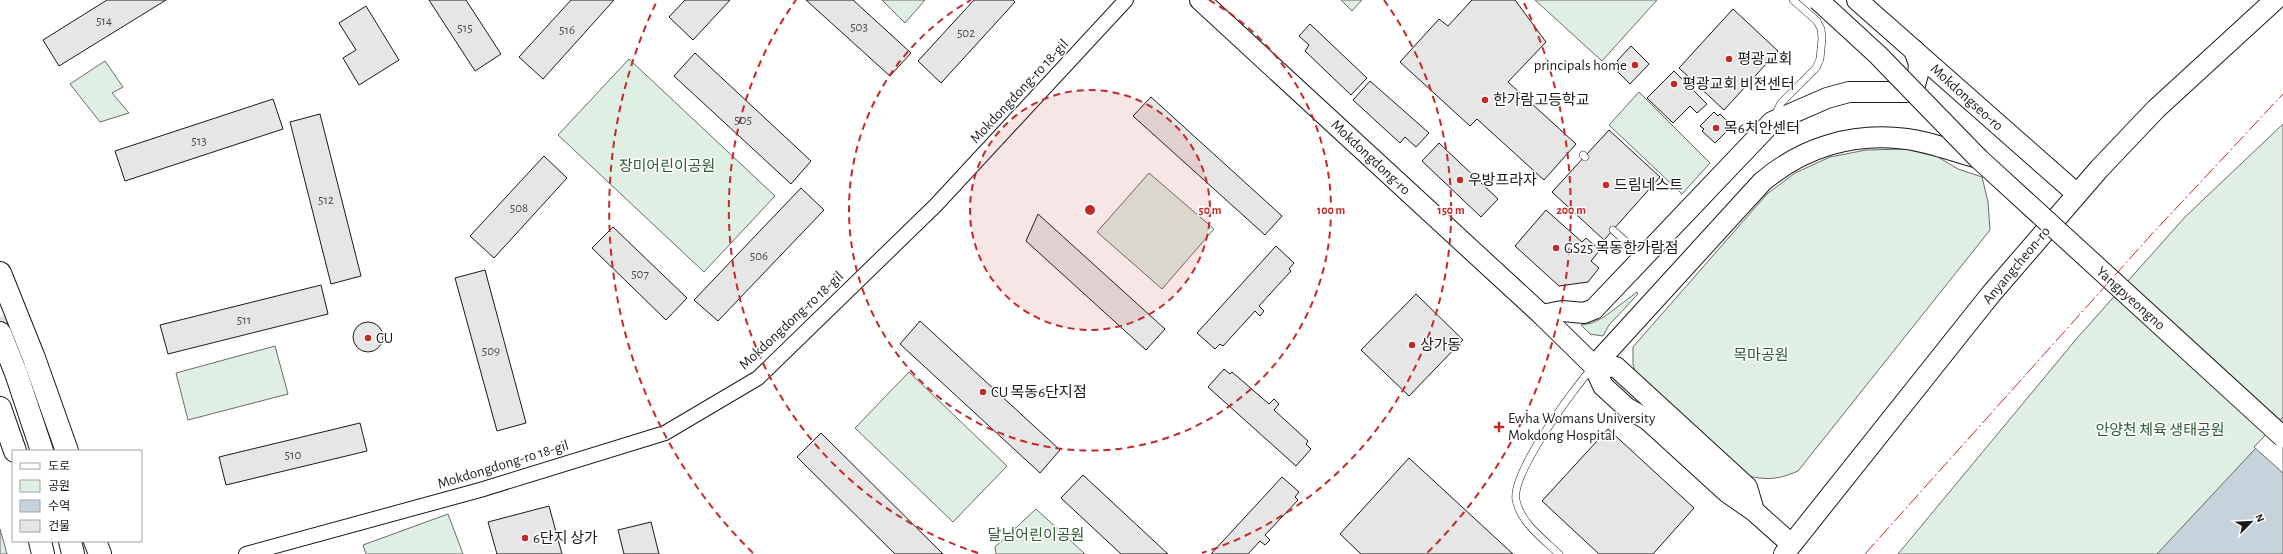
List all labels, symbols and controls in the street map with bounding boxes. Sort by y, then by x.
house number: 514 [96,15,112,28]
house number: 503 [850,21,868,34]
house number: 515 [457,22,473,35]
house number: 516 [559,24,575,37]
house number: 502 [957,27,975,40]
street label: Mokdongdong-ro 18-gil [967,36,1071,146]
place label: 평광교회 [1737,51,1792,67]
marker: 평광교회 [1724,54,1734,64]
place label: principals home [1534,58,1627,73]
marker: principals home [1630,60,1640,70]
street label: Mokdongseo-ro [1927,61,2006,134]
place label: 평광교회 비전센터 [1682,76,1795,92]
marker: 평광교회 비전센터 [1669,79,1679,89]
place label: 한가람고등학교 [1493,91,1590,108]
marker: 한가람고등학교 [1480,95,1490,105]
house number: 505 [734,114,752,127]
street label: Mokdongdong-ro [1328,117,1413,198]
place label: 목6치안센터 [1724,120,1800,136]
marker: 목6치안센터 [1711,123,1721,133]
house number: 513 [191,135,207,148]
park label: 장미어린이공원 [619,158,715,174]
place label: 우방프라자 [1468,172,1537,188]
marker: 우방프라자 [1455,175,1465,185]
place label: 드림네스트 [1614,177,1683,193]
marker: 드림네스트 [1601,180,1611,190]
house number: 512 [318,194,334,207]
house number: 508 [510,202,528,215]
centre of rings [1083,203,1097,217]
text: 50 m [1199,204,1222,216]
text: 100 m [1317,204,1345,216]
text: 150 m [1437,204,1465,216]
text: 200 m [1556,204,1586,216]
street label: Anyangcheon-ro [1980,224,2053,307]
place label: GS25 목동한가람점 [1564,240,1678,256]
marker: GS25 목동한가람점 [1551,243,1561,253]
house number: 506 [750,250,768,263]
street label: Yangpyeongno [2093,264,2168,333]
house number: 507 [631,268,649,281]
street label: Mokdongdong-ro 18-gil [736,268,846,372]
house number: 511 [237,314,251,327]
place label: CU [376,331,393,346]
marker: CU [363,333,373,343]
place label: 상가동 [1420,337,1461,353]
marker: 상가동 [1407,340,1417,350]
house number: 509 [482,345,500,358]
park label: 목마공원 [1733,347,1789,363]
place label: CU 목동6단지점 [991,384,1087,400]
marker: CU 목동6단지점 [978,387,988,397]
place label: Ewha Womans University Mokdong Hospital [1508,411,1656,443]
marker: Ewha Womans University Mokdong Hospital [1493,421,1505,433]
park label: 안양천 체육 생태공원 [2095,421,2225,438]
street label: Mokdongdong-ro 18-gil [436,437,571,492]
house number: 510 [285,449,302,462]
legend [12,450,142,542]
text: 도로 [48,460,70,472]
text: 공원 [48,480,70,492]
text: 수역 [48,500,70,512]
north arrow [2231,502,2271,542]
text: N [2253,512,2266,524]
text: 건물 [48,520,70,532]
park label: 달님어린이공원 [988,527,1084,543]
place label: 6단지 상가 [533,530,598,546]
marker: 6단지 상가 [520,533,530,543]

